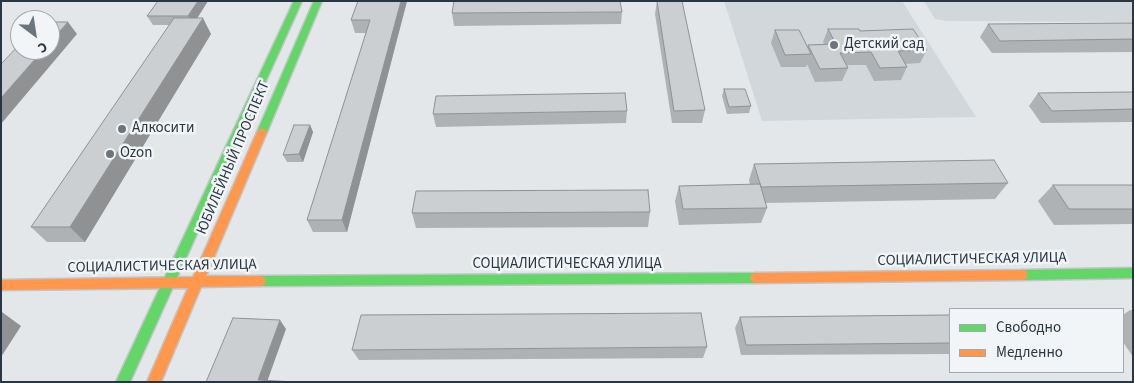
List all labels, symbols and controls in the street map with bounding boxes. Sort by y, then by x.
north arrow [10,10,60,60]
text: С [34,36,51,58]
place label: Детский сад [844,36,924,54]
marker: Детский сад [828,39,840,51]
street label: ЮБИЛЕЙНЫЙ ПРОСПЕКТ [193,79,275,237]
place label: Алкосити [132,120,194,138]
marker: Алкосити [116,123,128,135]
place label: Ozon [120,145,152,163]
marker: Ozon [104,148,116,160]
street label: СОЦИАЛИСТИЧЕСКАЯ УЛИЦА [877,249,1067,271]
street label: СОЦИАЛИСТИЧЕСКАЯ УЛИЦА [67,256,257,278]
street label: СОЦИАЛИСТИЧЕСКАЯ УЛИЦА [472,256,662,274]
legend [949,308,1124,373]
text: Свободно [996,317,1061,338]
text: Медленно [996,342,1063,363]

